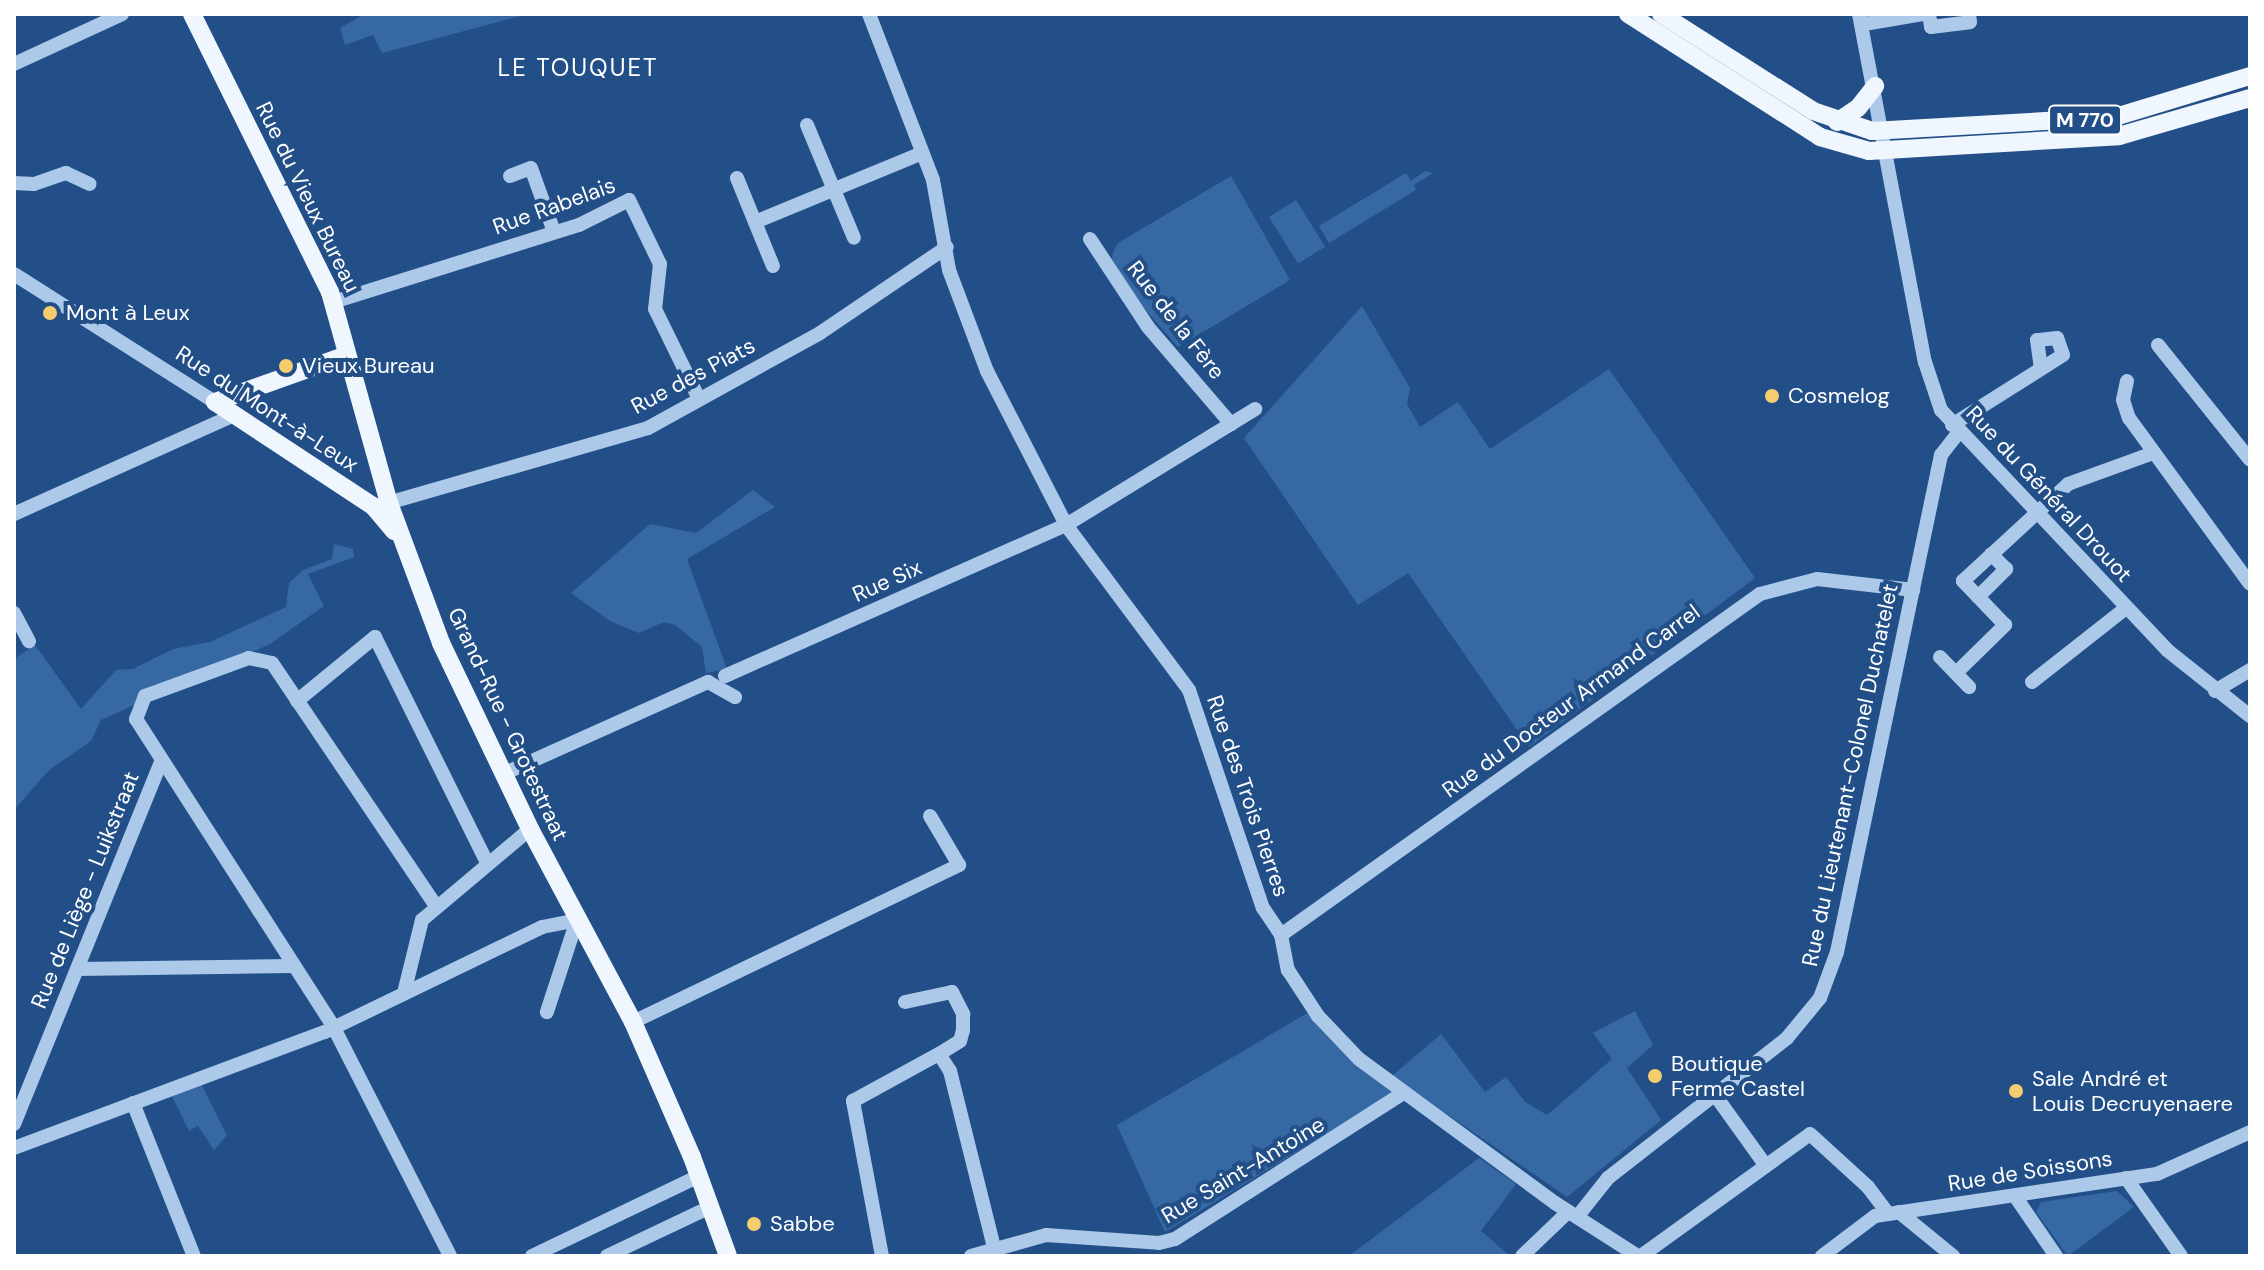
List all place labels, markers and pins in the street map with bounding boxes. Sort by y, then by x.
place label: Mont à Leux [66,300,190,326]
marker: Mont à Leux [41,304,59,322]
place label: Vieux Bureau [302,353,435,379]
marker: Vieux Bureau [277,357,295,375]
place label: Cosmelog [1788,383,1890,409]
marker: Cosmelog [1763,387,1781,405]
place label: Boutique Ferme Castel [1671,1050,1805,1102]
place label: Sale André et Louis Decruyenaere [2032,1065,2233,1116]
marker: Boutique Ferme Castel [1646,1067,1664,1085]
marker: Sale André et Louis Decruyenaere [2007,1082,2025,1100]
place label: Sabbe [770,1211,835,1237]
marker: Sabbe [745,1215,763,1233]

